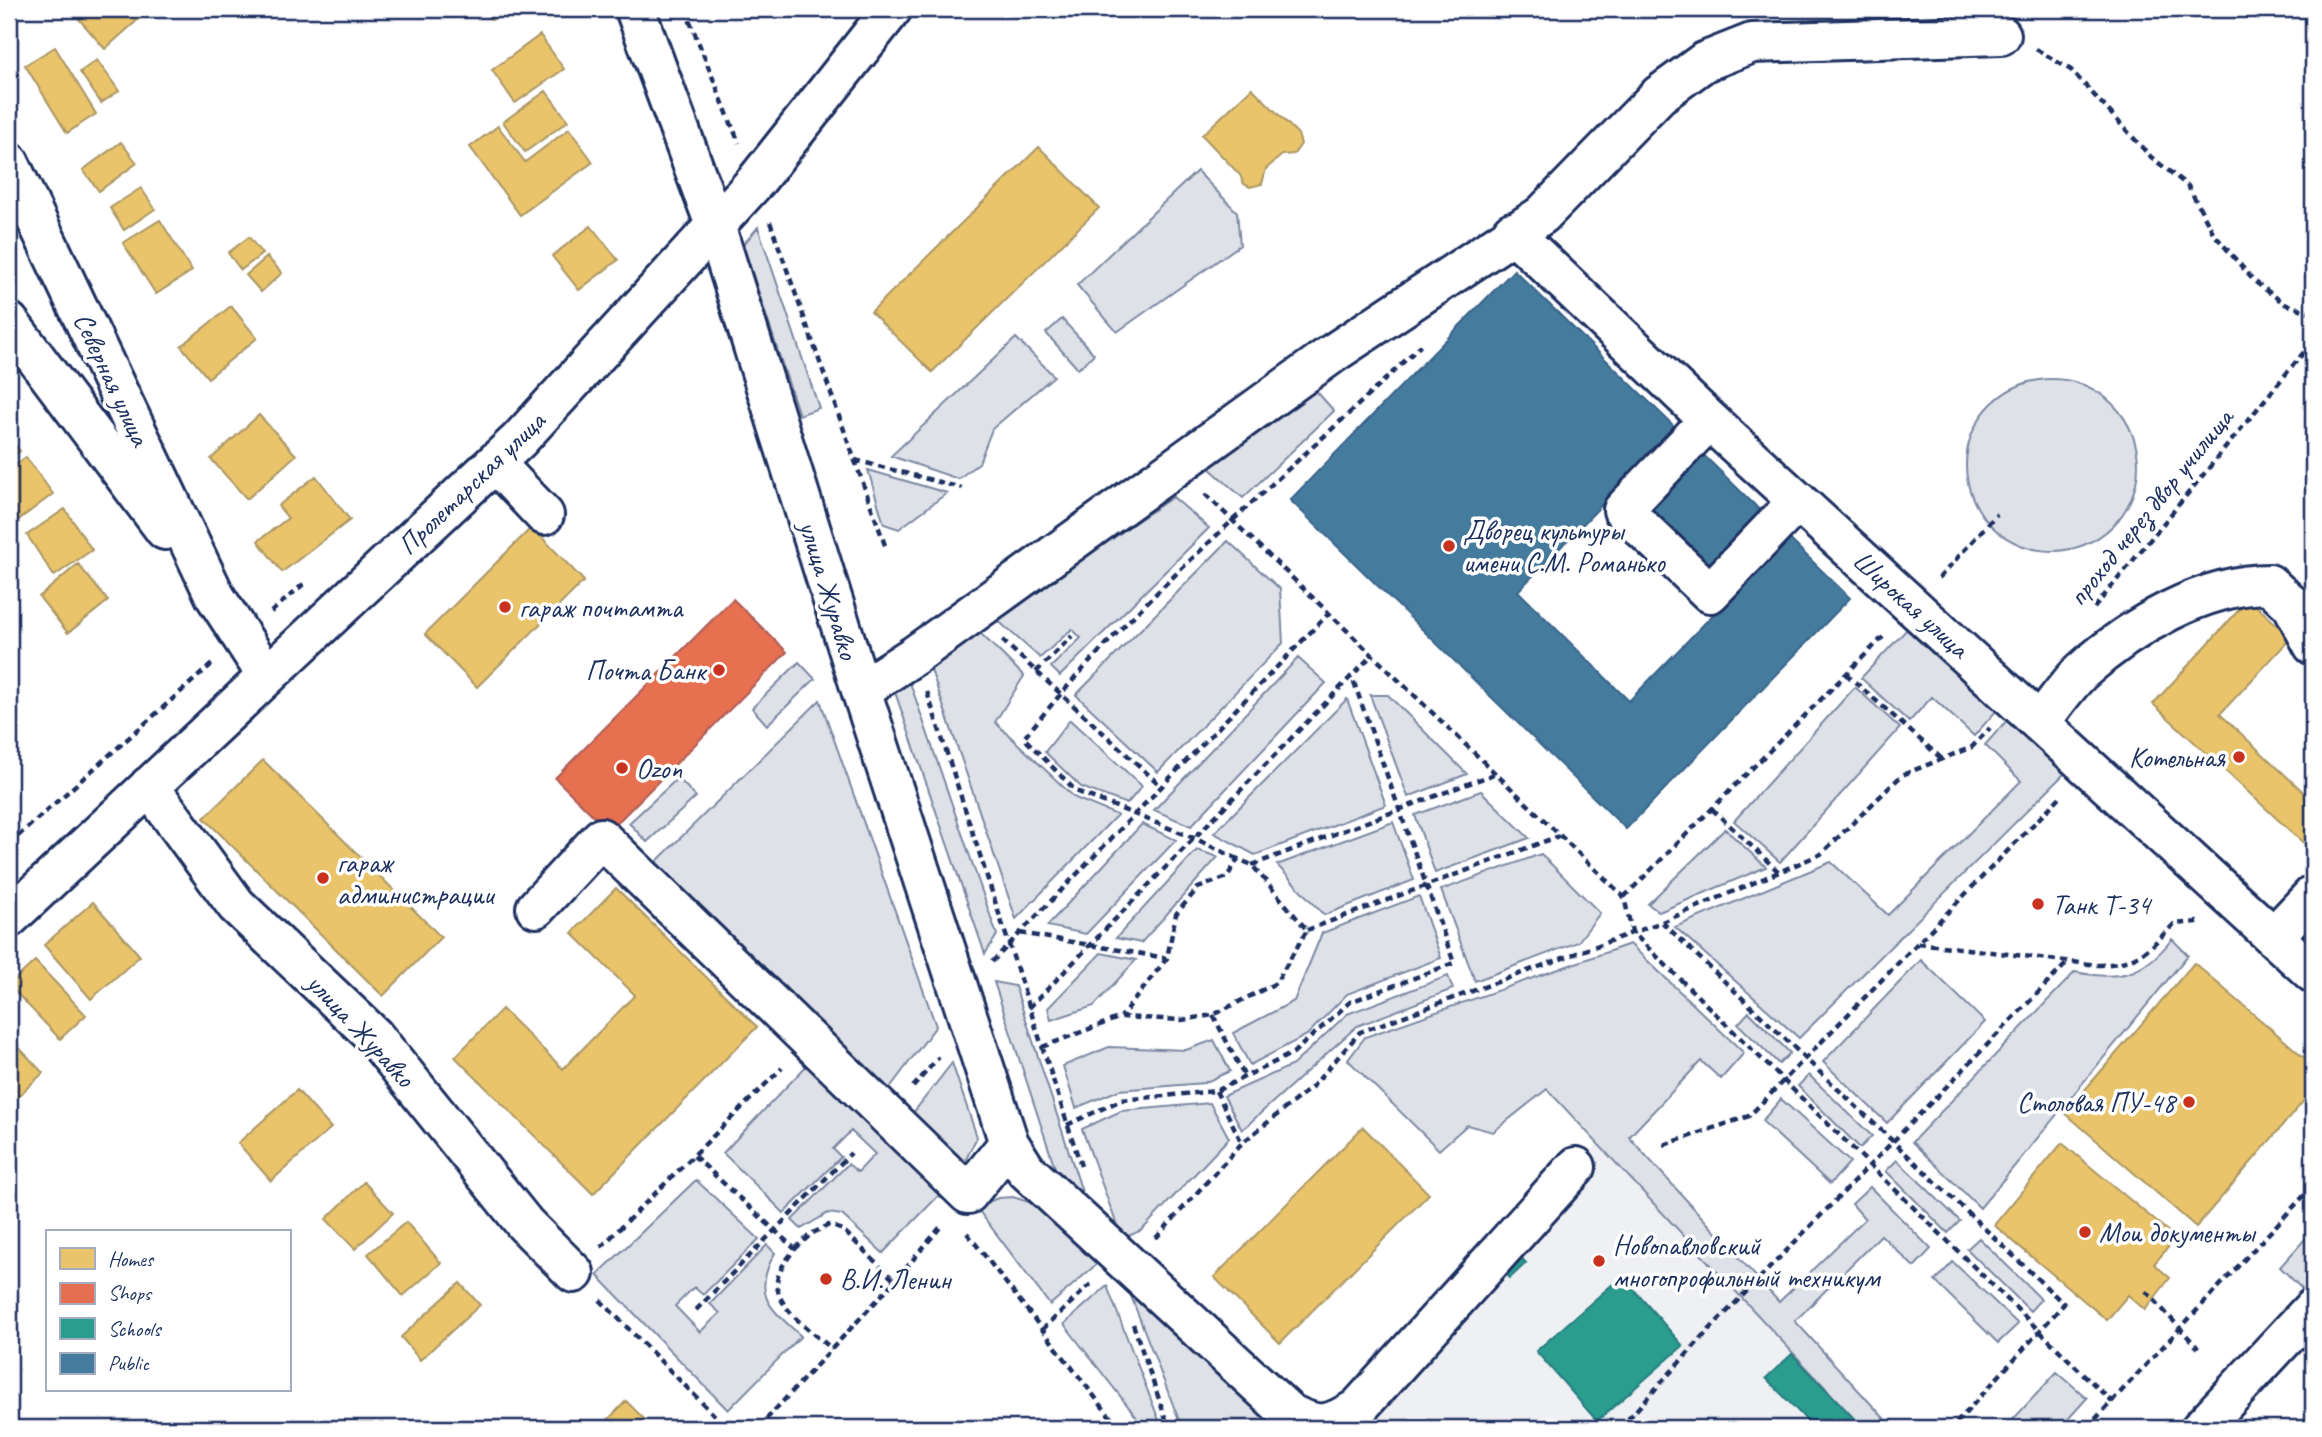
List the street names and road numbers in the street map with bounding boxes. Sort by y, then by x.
street label: Северная улица [66,307,159,453]
street label: проход через двор училища [2060,399,2243,613]
street label: Пролетарская улица [390,403,553,562]
street label: улица Журавко [791,515,867,665]
street label: Широкая улица [1846,543,1978,667]
street label: улица Журавко [298,964,424,1096]

